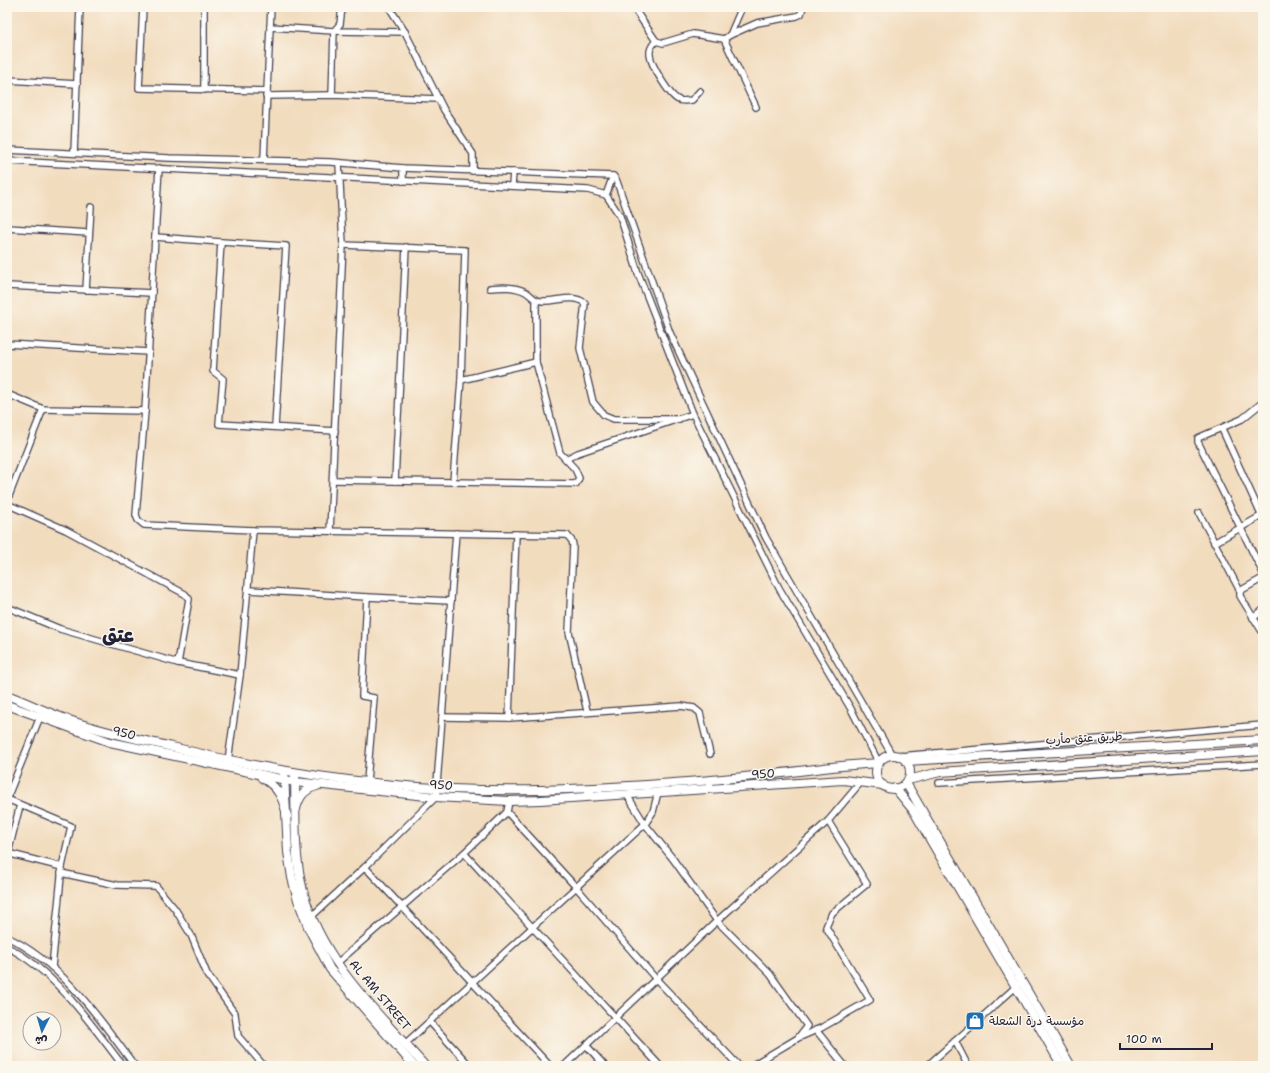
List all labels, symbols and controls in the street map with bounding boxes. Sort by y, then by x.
district label: عتق [102,622,134,648]
street label: 950 [110,722,138,744]
street label: طريق عتق مأرب [1045,728,1123,748]
street label: 950 [751,765,775,783]
street label: 950 [429,776,453,794]
street label: AL AM STREET [346,956,415,1034]
shop icon: مؤسسة درة الشعلة [964,1010,986,1032]
north arrow [22,1011,62,1051]
place label: مؤسسة درة الشعلة [989,1013,1084,1029]
scale bar [1120,1025,1212,1051]
text: 100 m [1126,1031,1162,1047]
text: ش [34,1032,48,1048]

